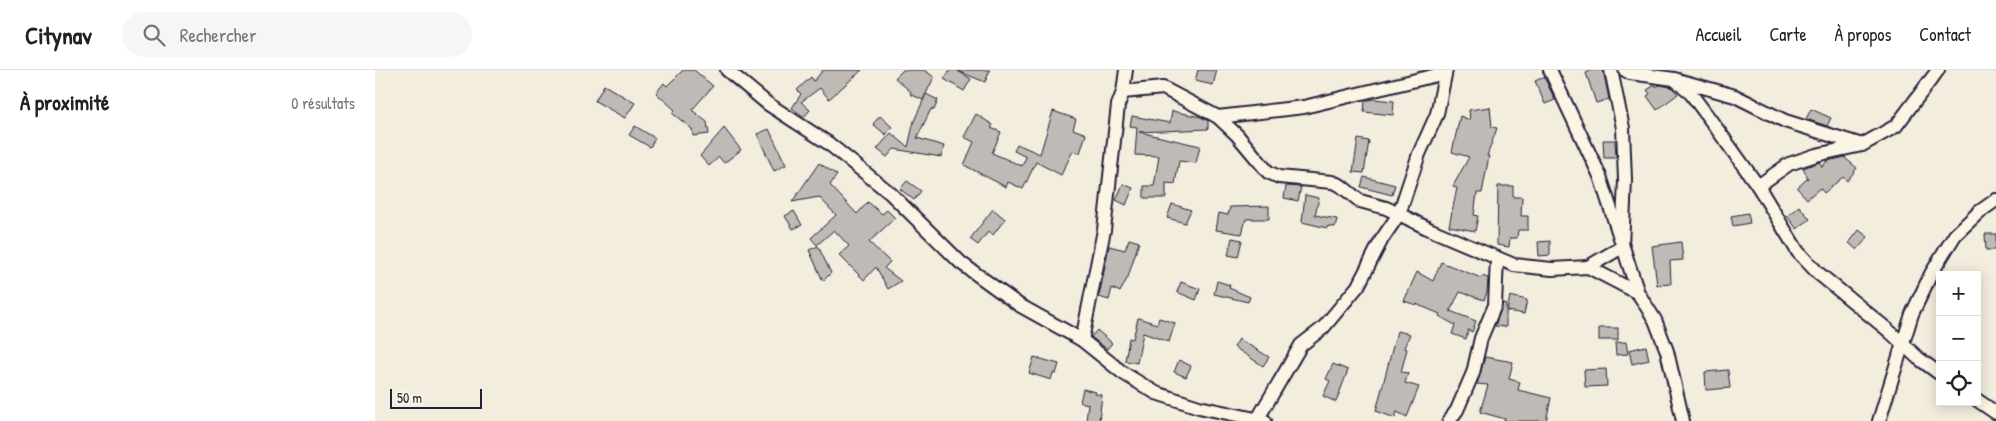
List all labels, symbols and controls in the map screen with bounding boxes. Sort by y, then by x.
search box [122,12,472,57]
text: Citynav [25,19,92,51]
icon: search [140,21,168,49]
text: Rechercher [180,22,256,48]
text: Accueil [1695,22,1741,47]
text: Carte [1769,22,1807,47]
text: À propos [1835,22,1891,47]
text: Contact [1919,22,1971,47]
text: À proximité [20,88,109,117]
text: 0 résultats [291,92,355,114]
map controls [1936,271,1981,406]
button: + [1936,271,1981,316]
button: − [1936,316,1981,361]
button: locate [1936,361,1981,406]
scale bar [390,386,483,409]
text: 50 m [397,388,422,407]

